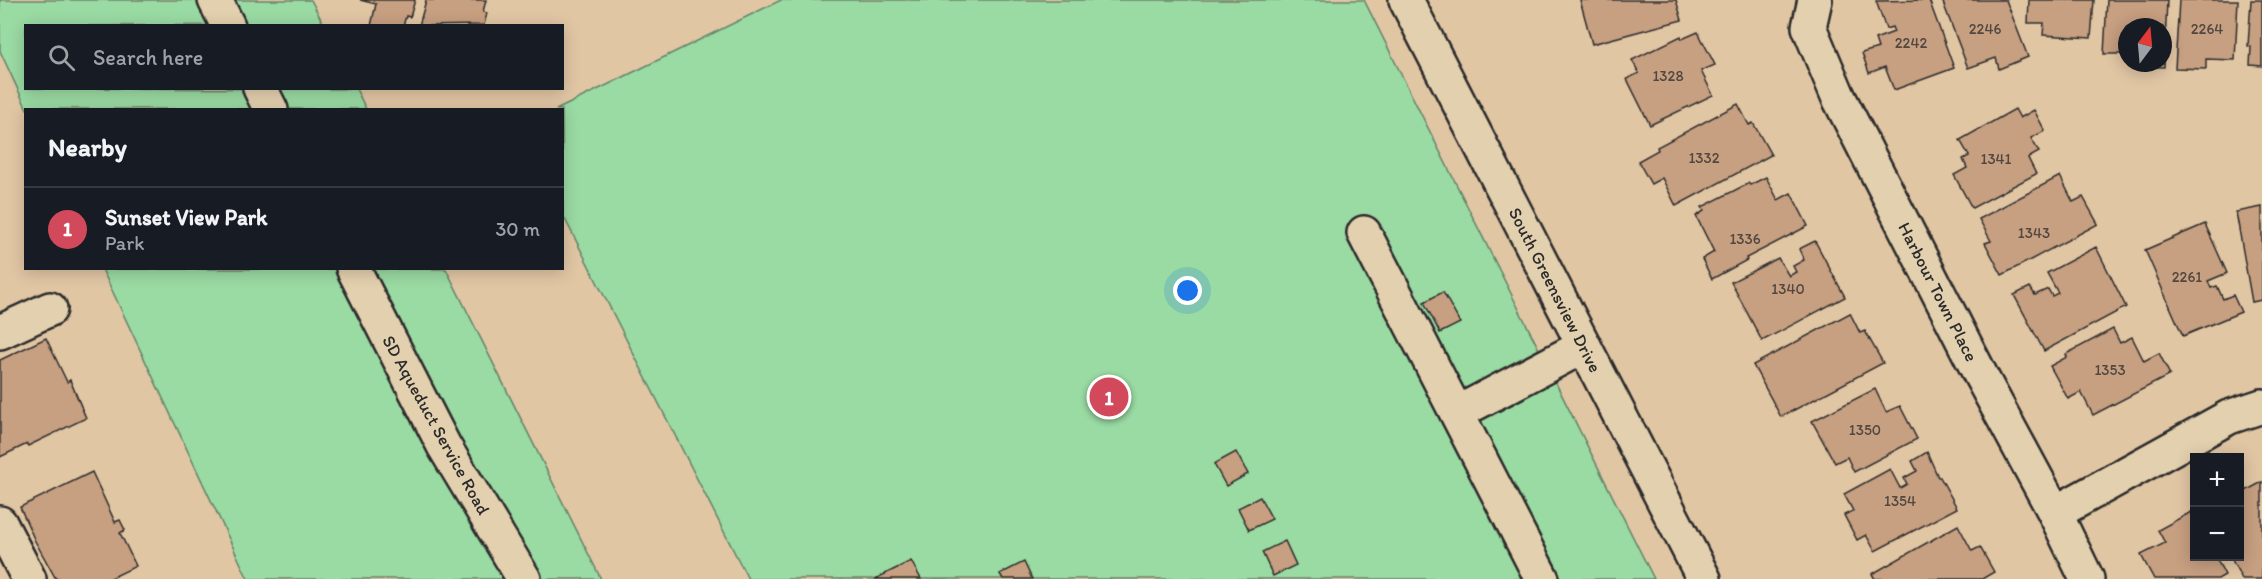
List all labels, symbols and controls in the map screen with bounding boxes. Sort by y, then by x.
north arrow [2118,18,2172,72]
house number: 2246 [1969,20,2001,38]
house number: 2264 [2191,20,2223,38]
search box [24,24,564,90]
house number: 2242 [1895,34,1927,52]
icon: search [45,41,78,74]
text: Search here [93,44,203,71]
house number: 1328 [1652,67,1684,85]
text: Nearby [48,131,127,163]
house number: 1332 [1688,149,1720,167]
house number: 1341 [1980,150,2012,168]
text: Sunset View Park [105,204,267,231]
street label: South Greensview Drive [1504,204,1606,376]
text: 1 [63,217,72,241]
text: 30 m [495,217,540,241]
street label: Harbour Town Place [1893,219,1983,365]
house number: 1343 [2018,224,2050,242]
house number: 1336 [1729,230,1761,248]
text: Park [105,231,144,255]
house number: 2261 [2172,268,2202,286]
your location [1173,276,1202,305]
house number: 1340 [1771,280,1805,298]
street label: SD Aqueduct Service Road [377,331,495,519]
house number: 1353 [2094,361,2126,379]
pin: 1 [1090,374,1128,420]
house number: 1350 [1849,421,1881,439]
map controls [2190,453,2244,561]
button: + [2190,453,2244,507]
house number: 1354 [1884,492,1916,510]
button: − [2190,507,2244,561]

